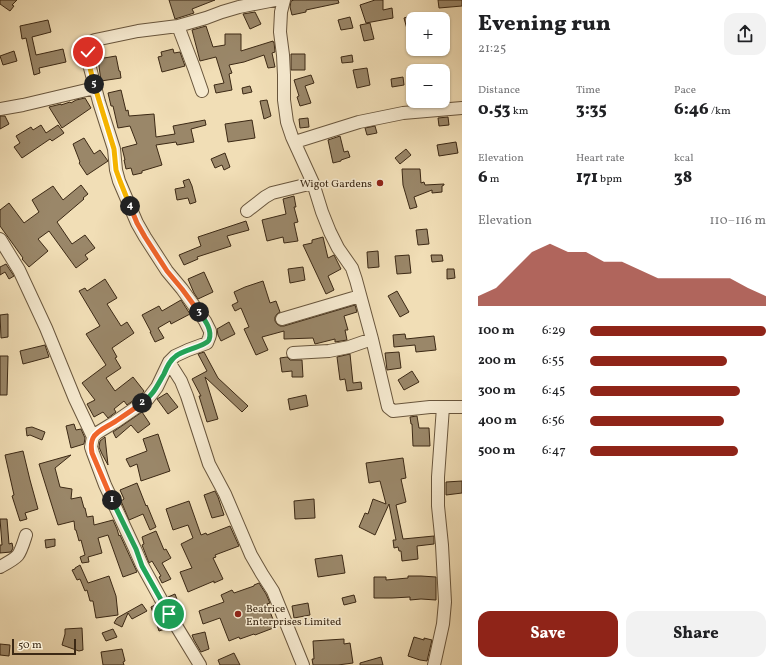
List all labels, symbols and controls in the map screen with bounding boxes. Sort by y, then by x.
text: Evening run [478,9,611,40]
map controls [406,12,450,108]
button: + [406,12,450,56]
button: share [724,13,766,55]
pin [71,35,105,69]
text: 21:25 [478,40,506,58]
icon: check [77,41,99,63]
button: − [406,64,450,108]
pin: 5 [84,74,104,94]
text: 5 [91,76,97,91]
text: Distance [478,83,520,98]
text: Time [576,83,600,98]
text: Pace [674,83,696,98]
text: 0.53 [478,98,511,121]
text: 3:35 [576,98,607,121]
text: 6:46 [674,98,709,121]
text: km [511,104,528,119]
text: /km [709,104,731,119]
text: Elevation [478,151,524,166]
text: Heart rate [576,151,625,166]
text: kcal [674,151,694,166]
text: 6 [478,166,488,189]
text: 171 [576,166,598,189]
text: 38 [674,166,692,189]
text: m [488,172,500,187]
text: bpm [598,172,622,187]
place label: Wigot Gardens [300,177,372,192]
marker: Wigot Gardens [375,178,385,188]
pin: 4 [120,196,140,216]
text: 4 [127,198,133,213]
text: Elevation [478,212,532,230]
text: 110–116 m [710,212,766,230]
pin: 3 [189,302,209,322]
text: 3 [196,304,202,319]
text: 100 m [478,322,515,340]
text: 6:29 [542,322,565,340]
text: 200 m [478,352,516,370]
text: 6:55 [542,352,564,370]
text: 300 m [478,382,516,400]
text: 6:45 [542,382,565,400]
pin: 2 [132,393,152,413]
text: 2 [139,395,145,410]
text: 400 m [478,412,517,430]
text: 6:56 [542,412,564,430]
text: 500 m [478,442,515,460]
text: 6:47 [542,442,566,460]
pin: 1 [102,490,122,510]
text: 1 [110,492,114,507]
pin [152,597,186,631]
place label: Beatrice Enterprises Limited [246,602,342,630]
icon: arrive [158,603,180,625]
marker: Beatrice Enterprises Limited [233,609,243,619]
button: Save [478,611,618,657]
button: Share [626,611,766,657]
scale bar [12,637,76,656]
text: 50 m [18,638,42,653]

